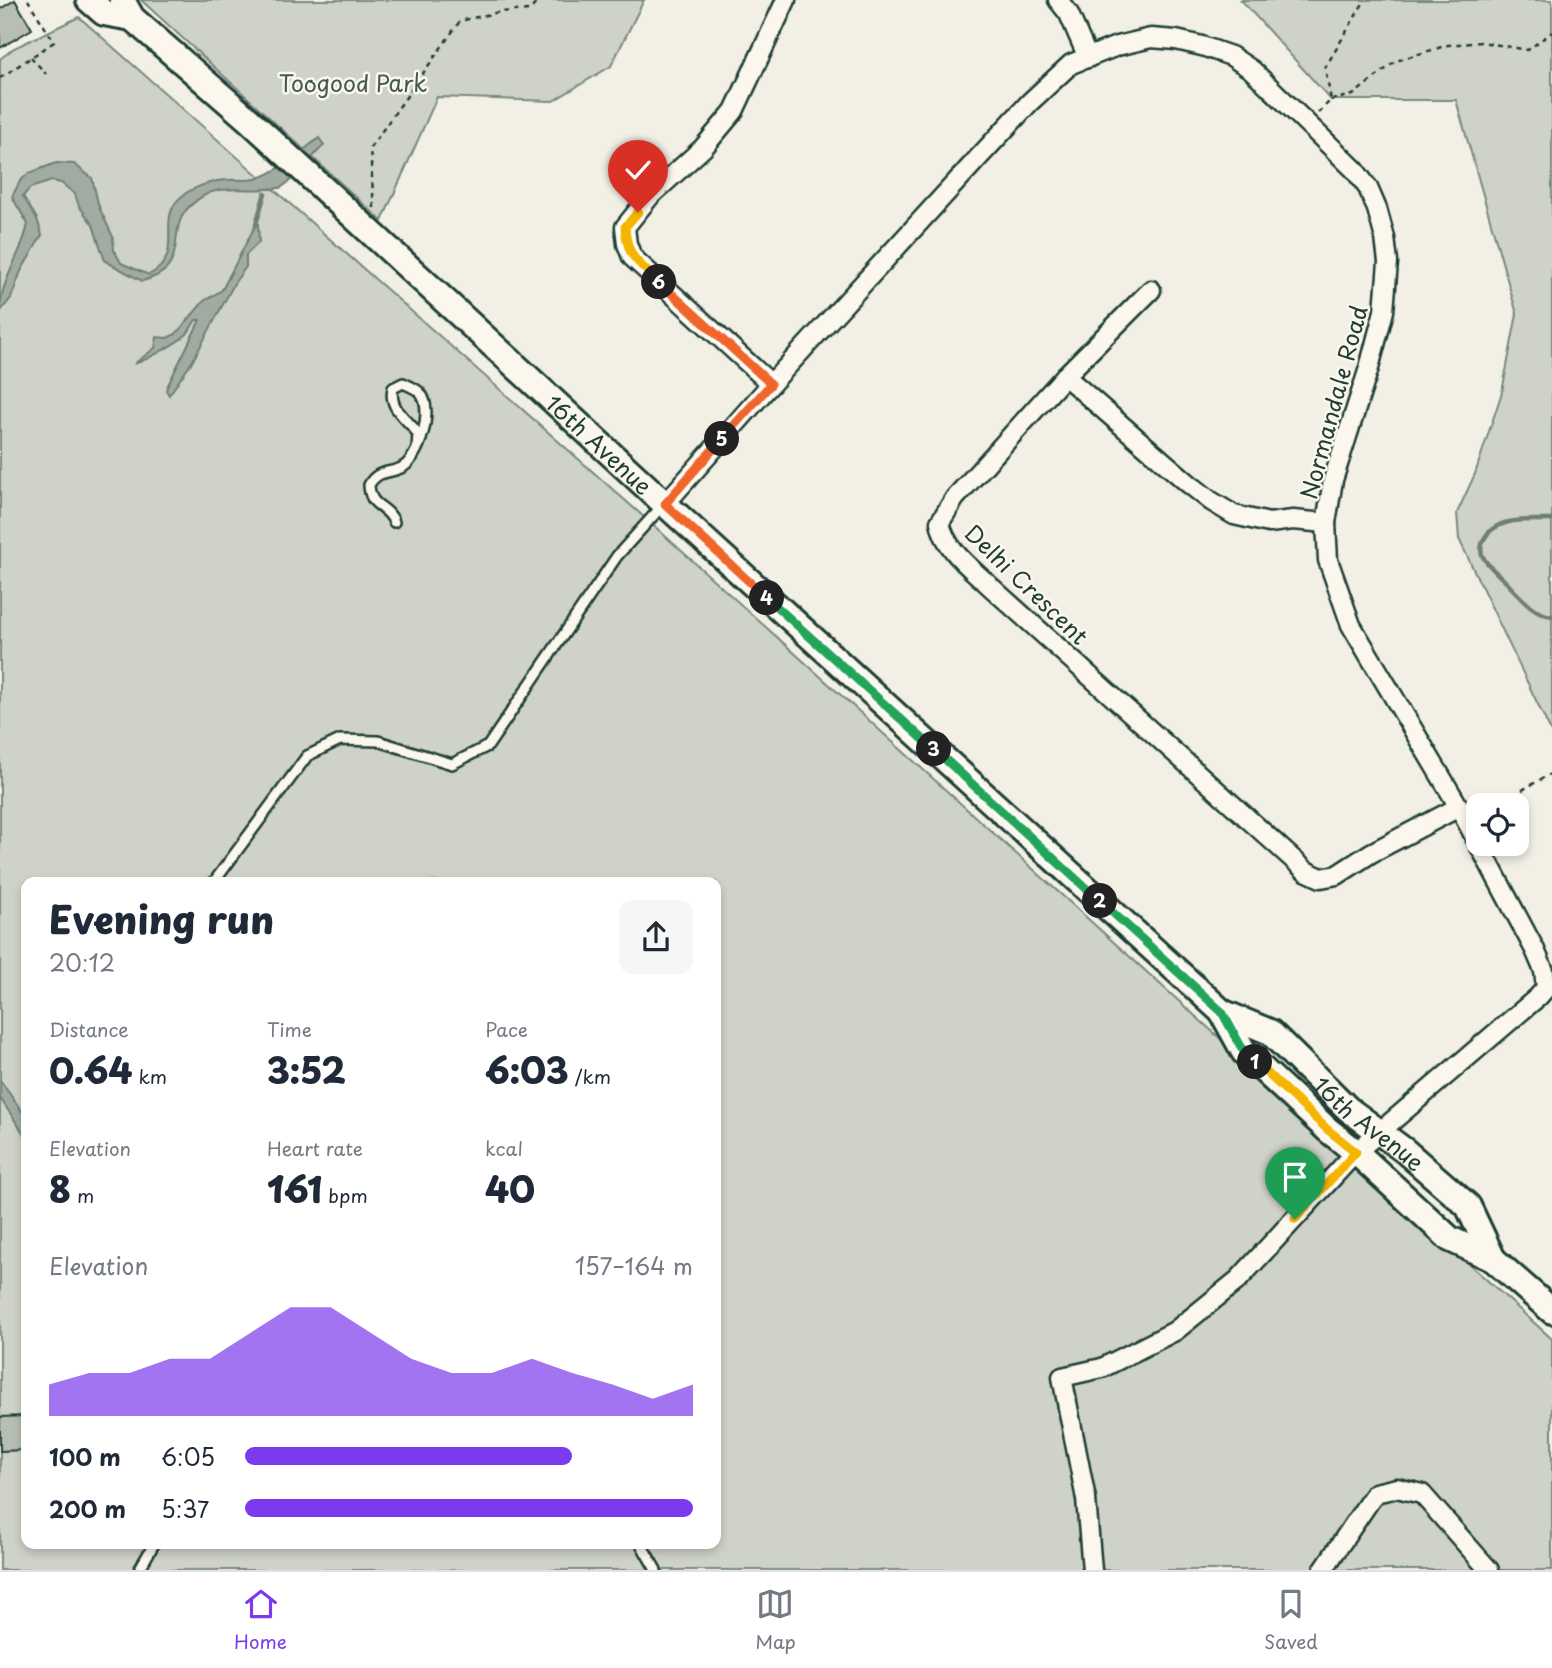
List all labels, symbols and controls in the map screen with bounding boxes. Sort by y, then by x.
park label: Toogood Park [279,65,427,100]
pin [608,140,668,212]
icon: check [619,151,657,189]
pin: 6 [642,264,676,300]
text: 6 [652,267,665,295]
street label: Normandale Road [1290,301,1376,503]
street label: 16th Avenue [539,385,661,502]
pin: 5 [704,422,740,457]
text: 5 [715,424,728,452]
street label: Delhi Crescent [957,516,1097,652]
pin: 4 [750,580,784,616]
text: 4 [760,583,773,611]
pin: 3 [916,732,951,766]
text: 3 [927,734,940,762]
map controls [1466,793,1529,856]
button: locate [1466,793,1529,856]
pin: 2 [1082,884,1118,918]
text: 2 [1093,886,1106,914]
text: Evening run [49,890,274,947]
button: share [619,900,693,974]
text: 20:12 [49,945,115,980]
text: Distance [49,1015,129,1043]
text: Time [267,1015,312,1043]
text: Pace [485,1015,528,1043]
text: 0.64 [49,1043,132,1096]
text: 3:52 [267,1043,346,1096]
text: 6:03 [485,1043,569,1096]
pin: 1 [1238,1044,1272,1080]
text: 1 [1250,1047,1259,1075]
text: km [132,1062,167,1090]
text: /km [569,1062,611,1090]
street label: 16th Avenue [1306,1067,1433,1178]
text: Elevation [49,1134,131,1162]
text: Heart rate [267,1134,363,1162]
text: kcal [485,1134,523,1162]
pin [1265,1147,1325,1219]
icon: arrive [1276,1158,1314,1196]
text: 8 [49,1162,71,1215]
text: 161 [267,1162,322,1215]
text: 40 [485,1162,535,1215]
text: m [71,1181,94,1209]
text: bpm [322,1181,368,1209]
text: Elevation [49,1248,148,1283]
text: 157–164 m [575,1248,693,1283]
text: 100 m [49,1439,121,1474]
text: 6:05 [161,1439,215,1474]
text: 200 m [49,1491,126,1526]
text: 5:37 [161,1491,209,1526]
tab: Home [234,1585,287,1655]
tab: Map [755,1585,796,1655]
tab: Saved [1264,1585,1318,1655]

